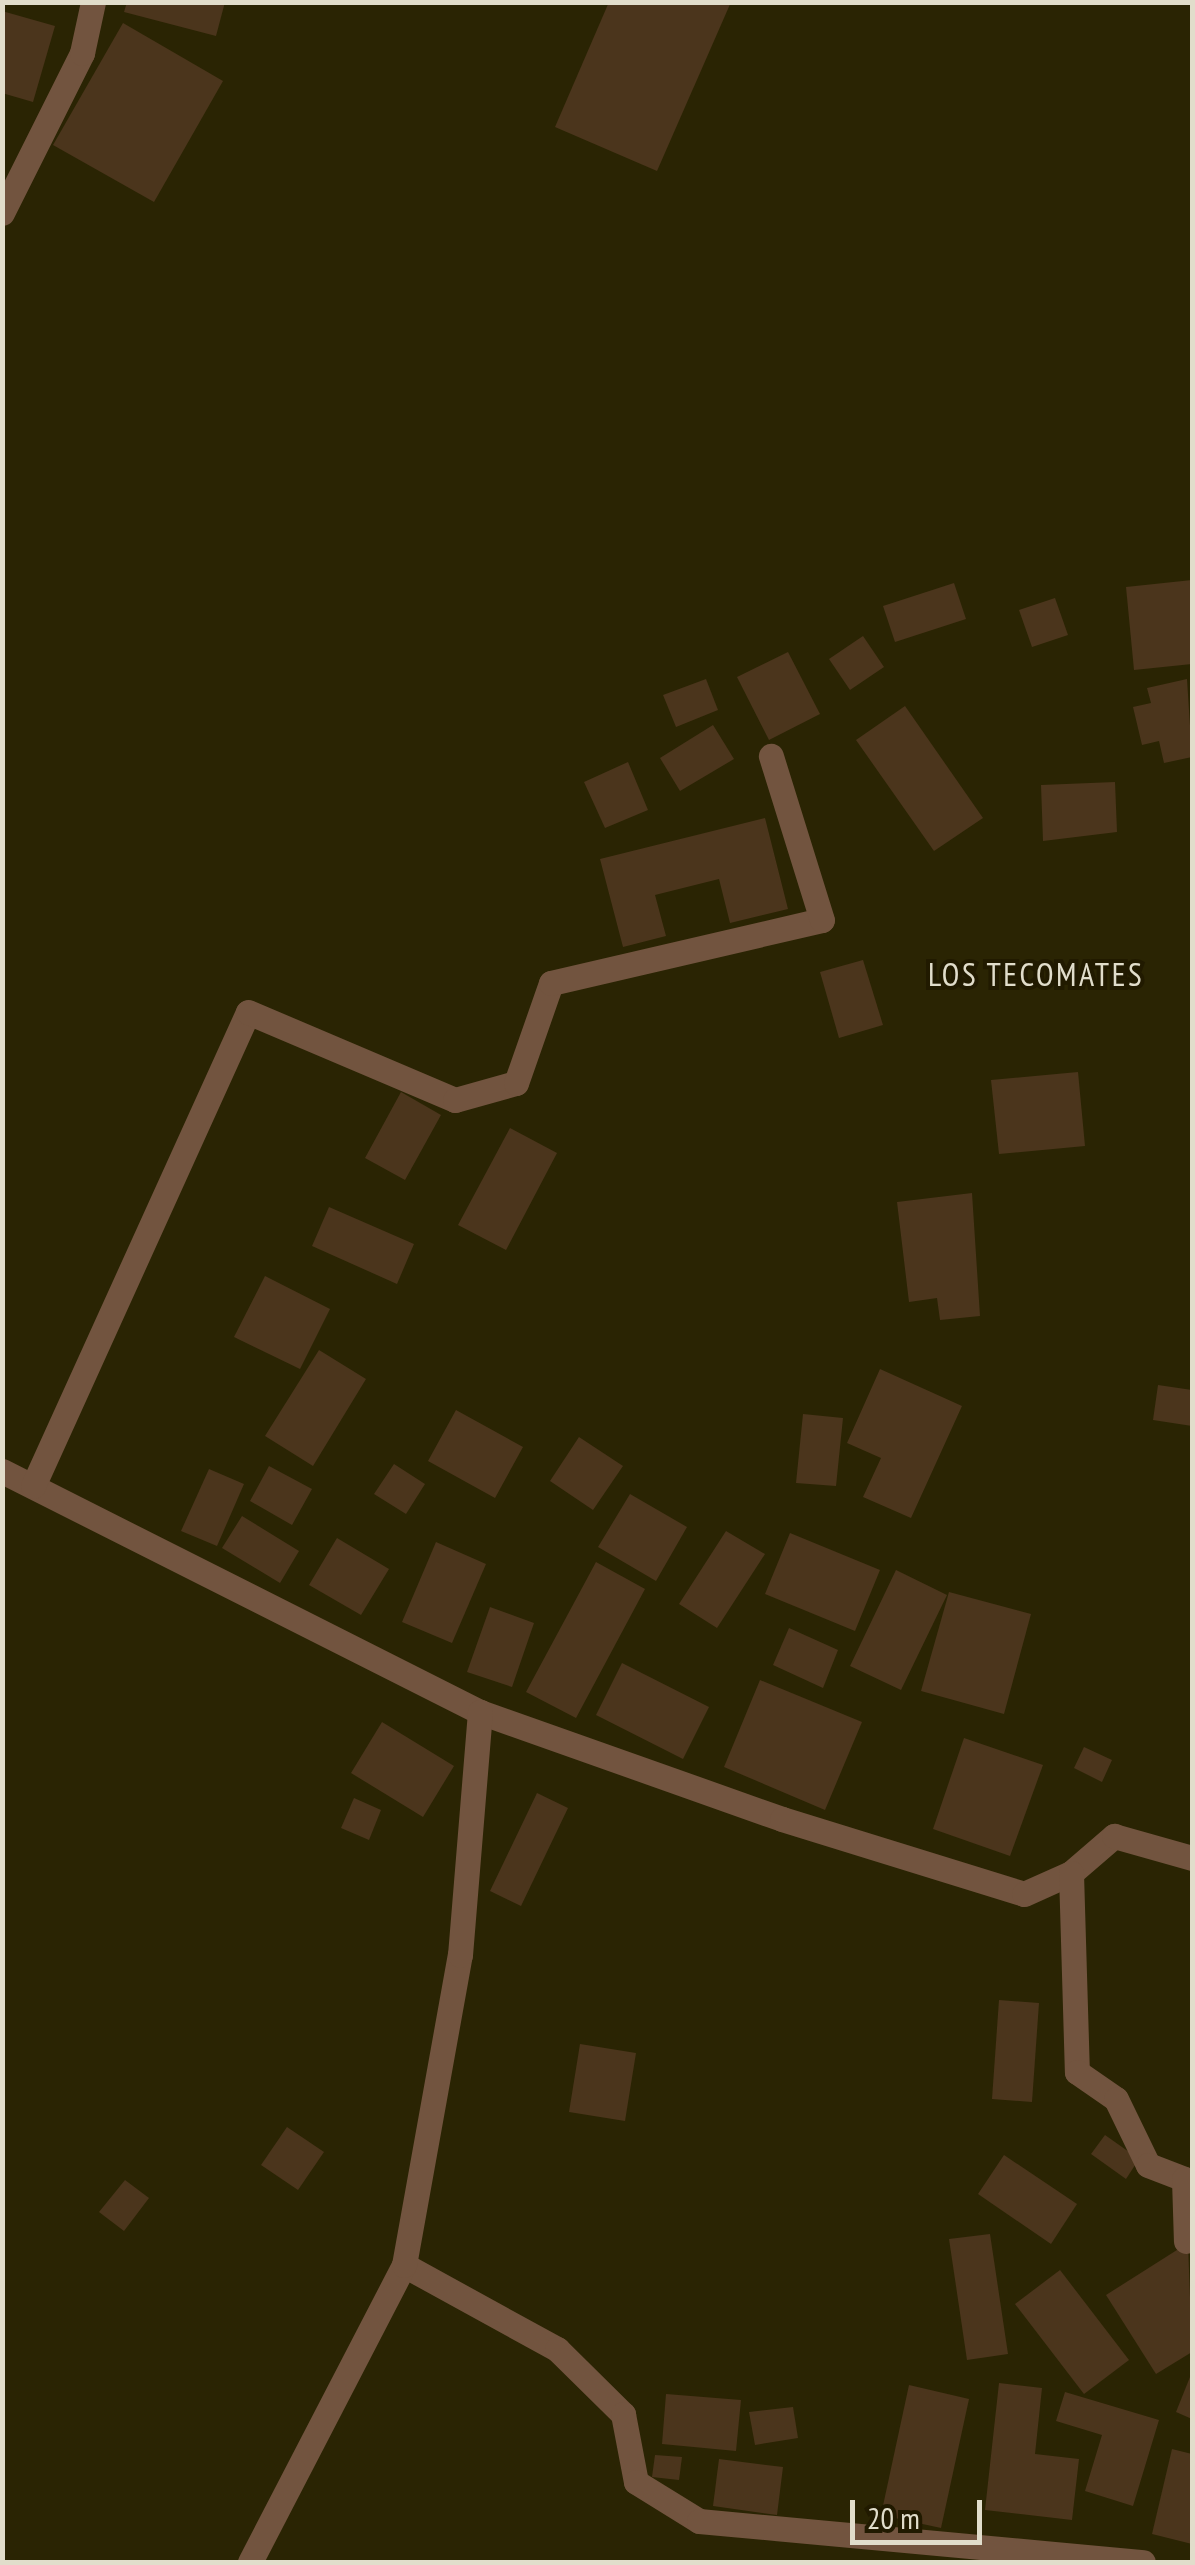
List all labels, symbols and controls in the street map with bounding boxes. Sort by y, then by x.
district label: LOS TECOMATES [927,955,1145,993]
scale bar [855,2480,988,2542]
text: 20 m [867,2498,920,2537]

